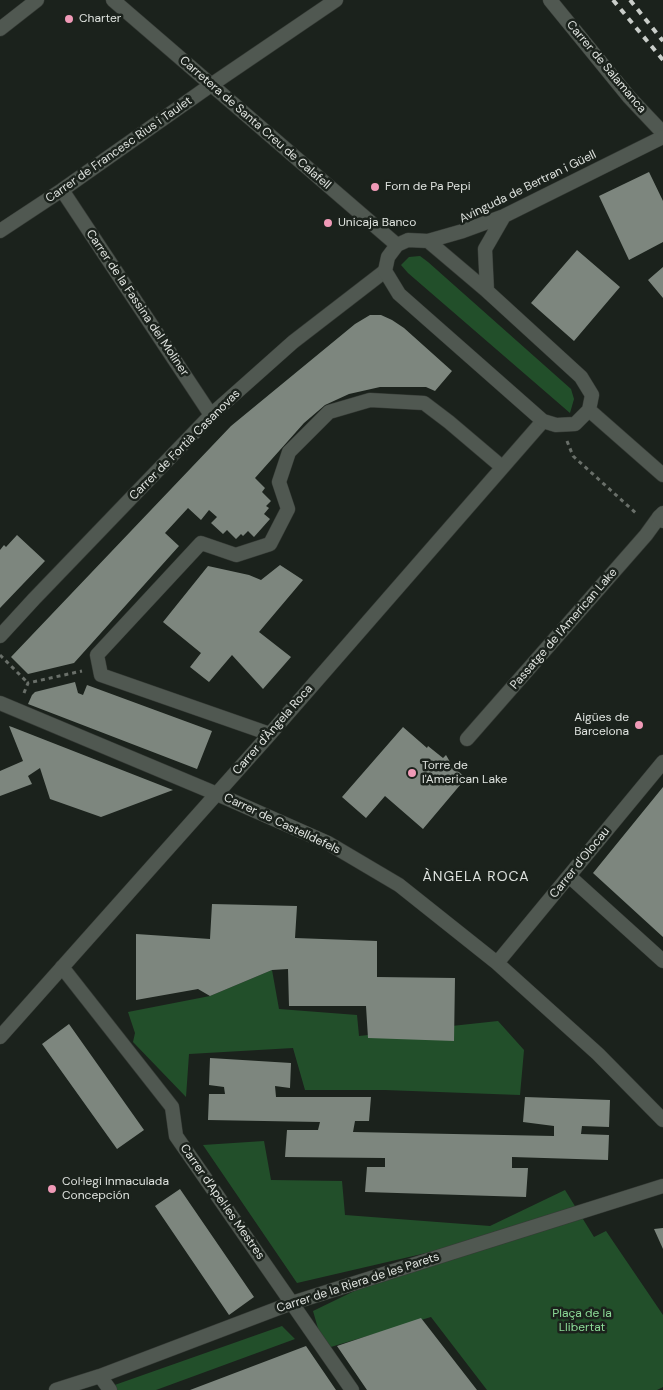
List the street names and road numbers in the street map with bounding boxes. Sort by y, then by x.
street label: Carrer de Salamanca [563,18,649,116]
street label: Carretera de Santa Creu de Calafell [176,53,334,193]
street label: Carrer de Francesc Rius i Taulet [43,94,195,206]
street label: Avinguda de Bertran i Güell [457,148,599,226]
street label: Carrer de la Fassina del Moliner [83,227,191,379]
street label: Carrer de Fortià Casanovas [127,387,243,503]
street label: Passatge de l'American Lake [507,566,621,692]
street label: Carrer d'Àngela Roca [230,682,316,778]
street label: Carrer de Castelldefels [221,791,343,857]
street label: Carrer d'Olocau [547,825,613,901]
street label: Carrer d'Apel·les Mestres [177,1142,267,1262]
street label: Carrer de la Riera de les Parets [275,1250,441,1316]

